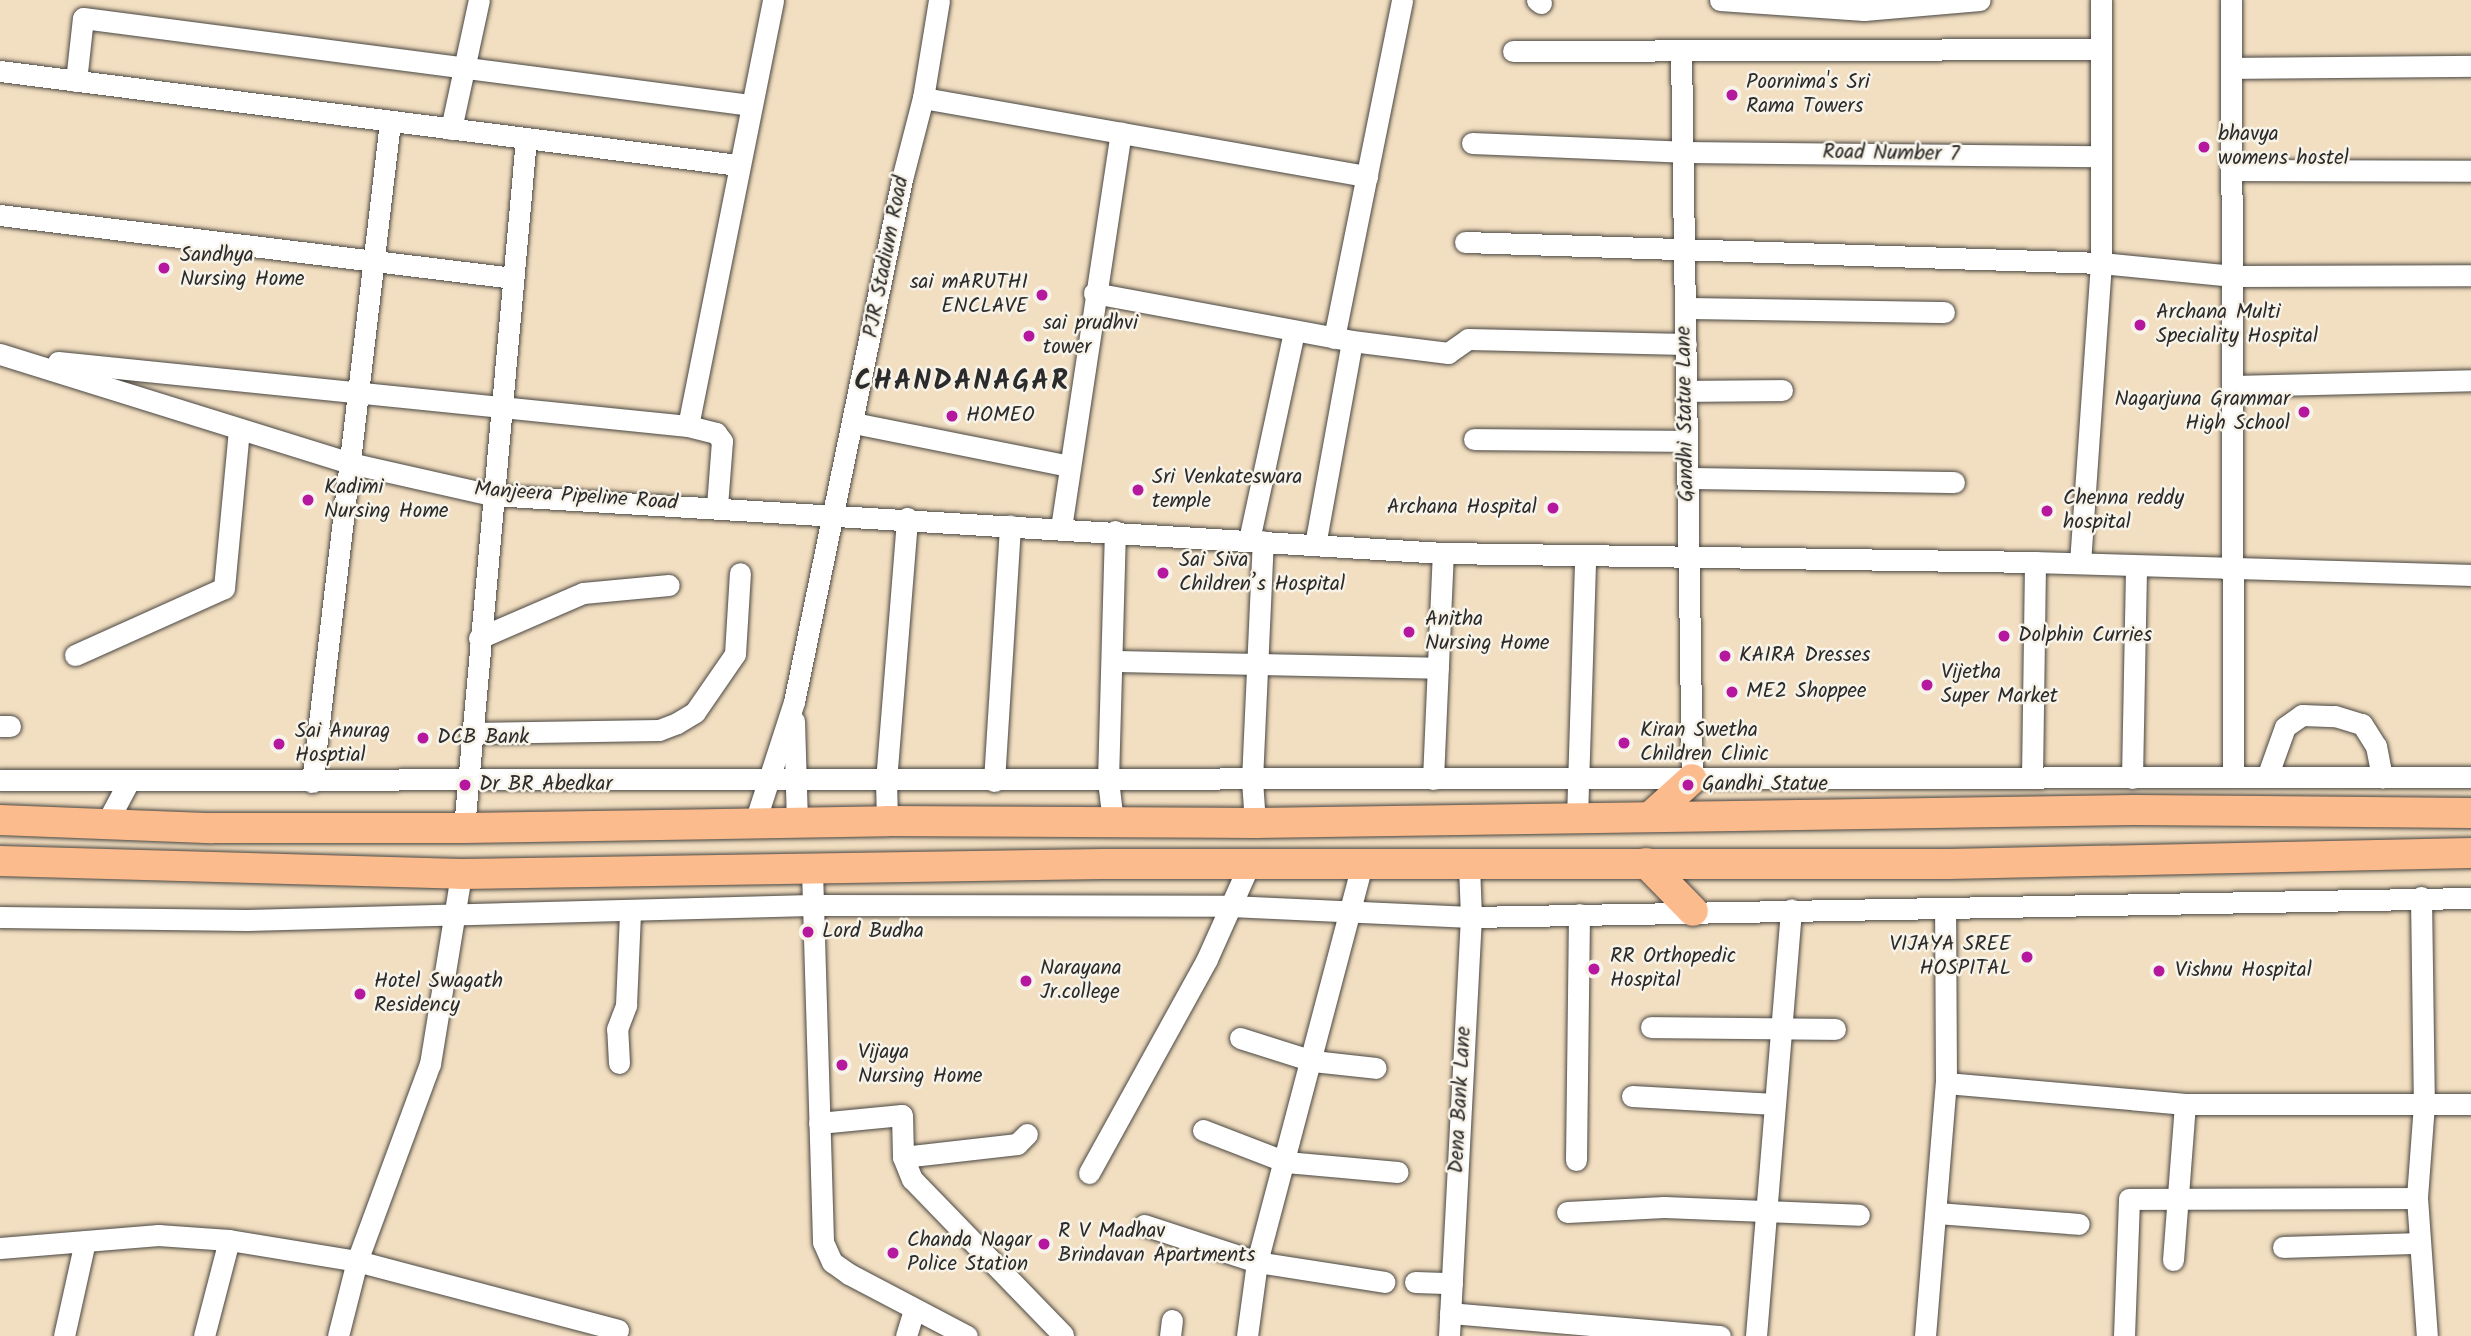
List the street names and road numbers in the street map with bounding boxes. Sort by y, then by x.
street label: Road Number 7 [1822,140,1960,168]
street label: PJR Stadium Road [859,174,915,340]
street label: Gandhi Statue Lane [1672,326,1700,502]
street label: Manjeera Pipeline Road [473,477,679,517]
street label: Dena Bank Lane [1445,1026,1477,1174]

